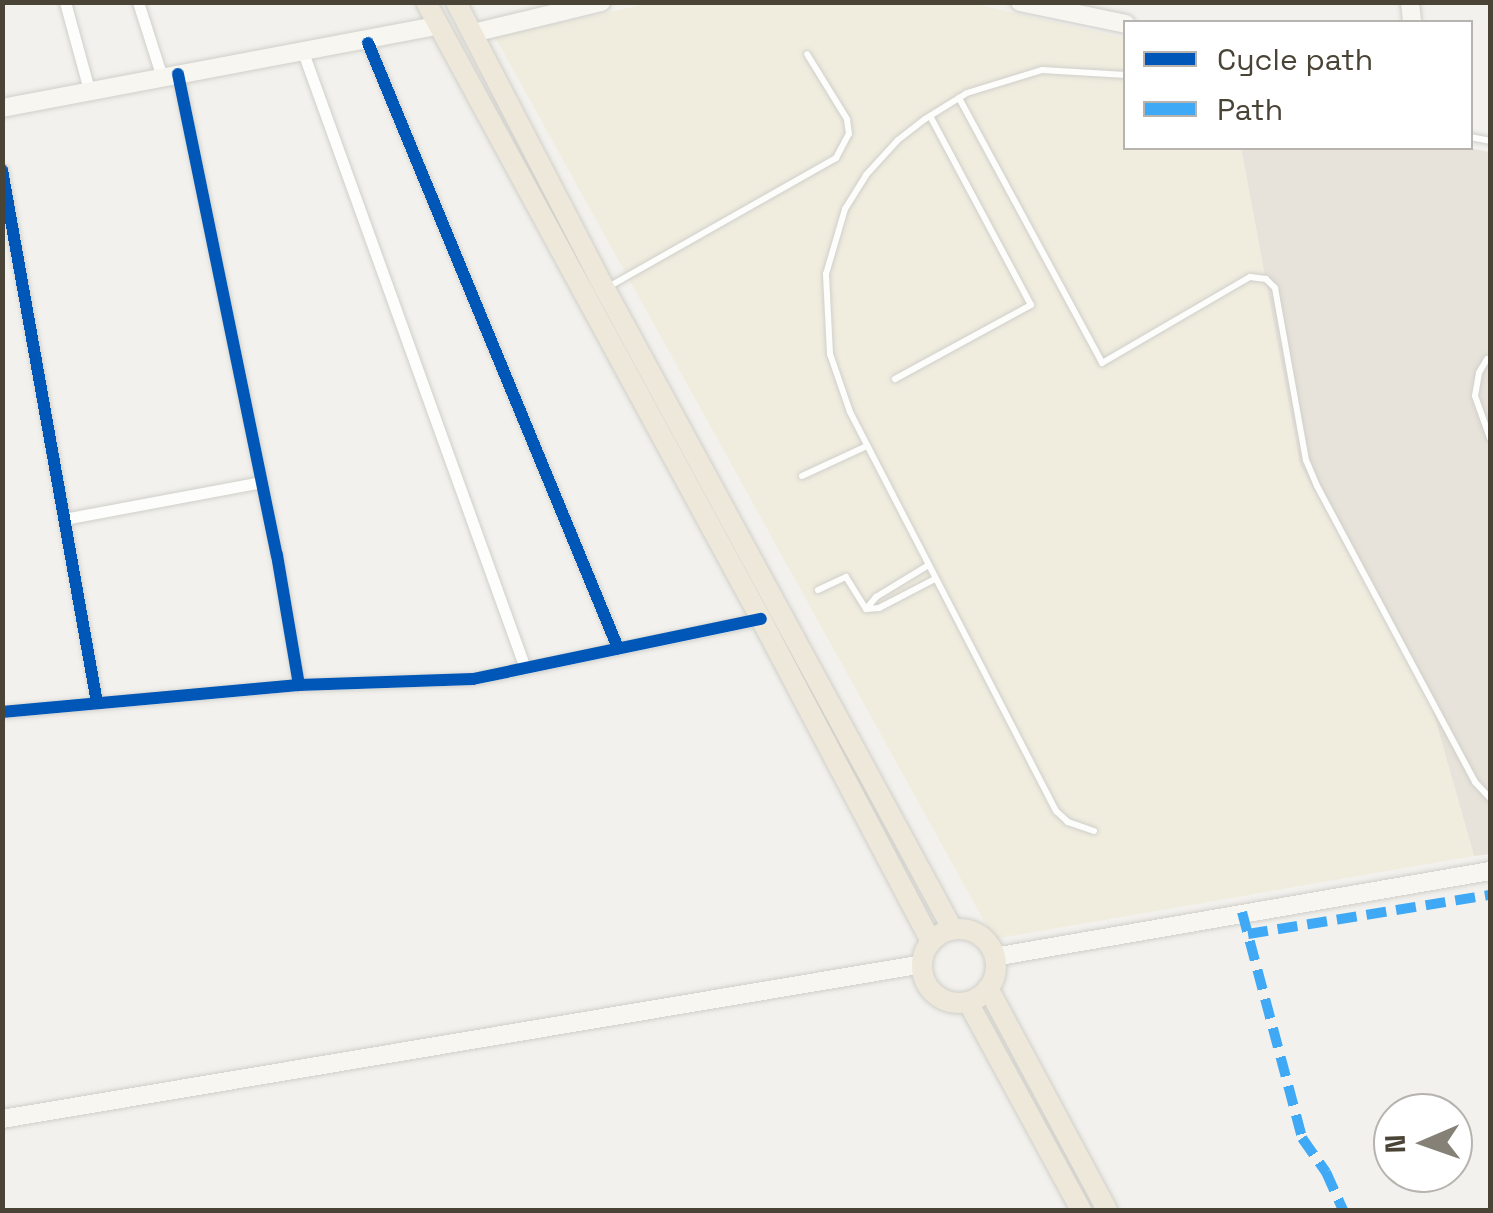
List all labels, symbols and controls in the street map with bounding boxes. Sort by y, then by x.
legend [1123,20,1473,150]
text: Cycle path [1217,40,1373,79]
text: Path [1217,90,1283,129]
north arrow [1373,1093,1473,1193]
text: N [1377,1134,1413,1154]

